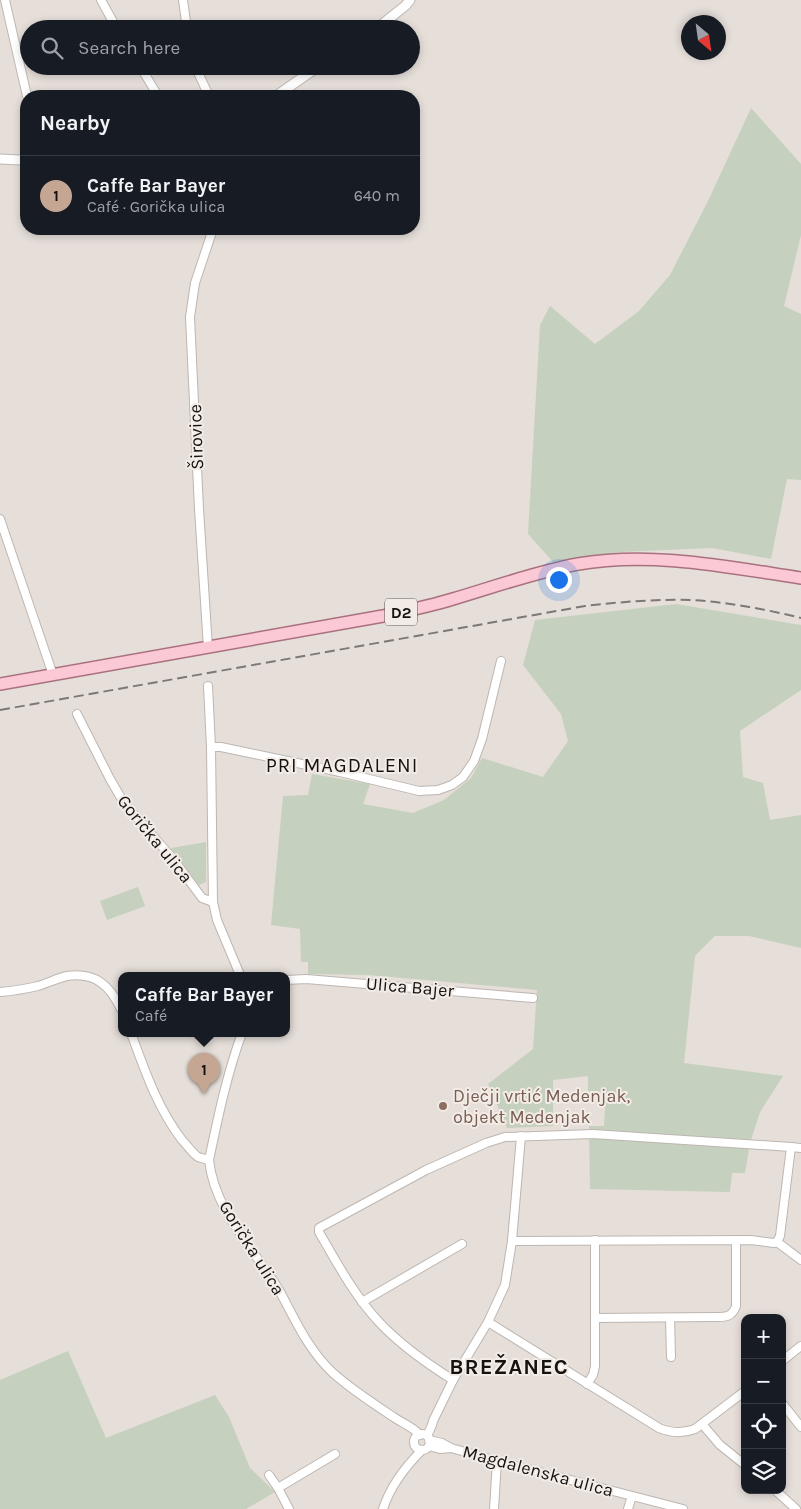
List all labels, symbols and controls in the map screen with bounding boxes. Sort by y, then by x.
north arrow [681,15,726,60]
search box [20,20,420,75]
icon: search [38,34,66,62]
text: Search here [78,37,180,59]
text: Nearby [40,111,110,135]
text: Caffe Bar Bayer [87,175,225,197]
text: 1 [53,186,59,205]
text: 640 m [354,186,400,205]
text: Café · Gorička ulica [87,197,225,216]
street label: Širovice [184,404,208,470]
your location [546,567,572,593]
road number: D2 [385,598,417,626]
district label: PRI MAGDALENI [266,754,418,777]
street label: Gorička ulica [113,790,197,888]
popup [118,972,290,1037]
street label: Ulica Bajer [365,972,455,1002]
text: Caffe Bar Bayer [135,984,273,1006]
text: Café [135,1006,167,1025]
pin: 1 [188,1053,220,1094]
place label: Dječji vrtić Medenjak, objekt Medenjak [453,1085,631,1128]
marker: Dječji vrtić Medenjak, objekt Medenjak [437,1100,449,1112]
street label: Gorička ulica [214,1197,290,1299]
map controls [741,1314,786,1494]
button: + [741,1314,786,1359]
district label: BREŽANEC [449,1353,569,1380]
button: − [741,1359,786,1404]
button: locate [741,1404,786,1449]
street label: Magdalenska ulica [460,1440,616,1502]
button: layers [741,1449,786,1494]

